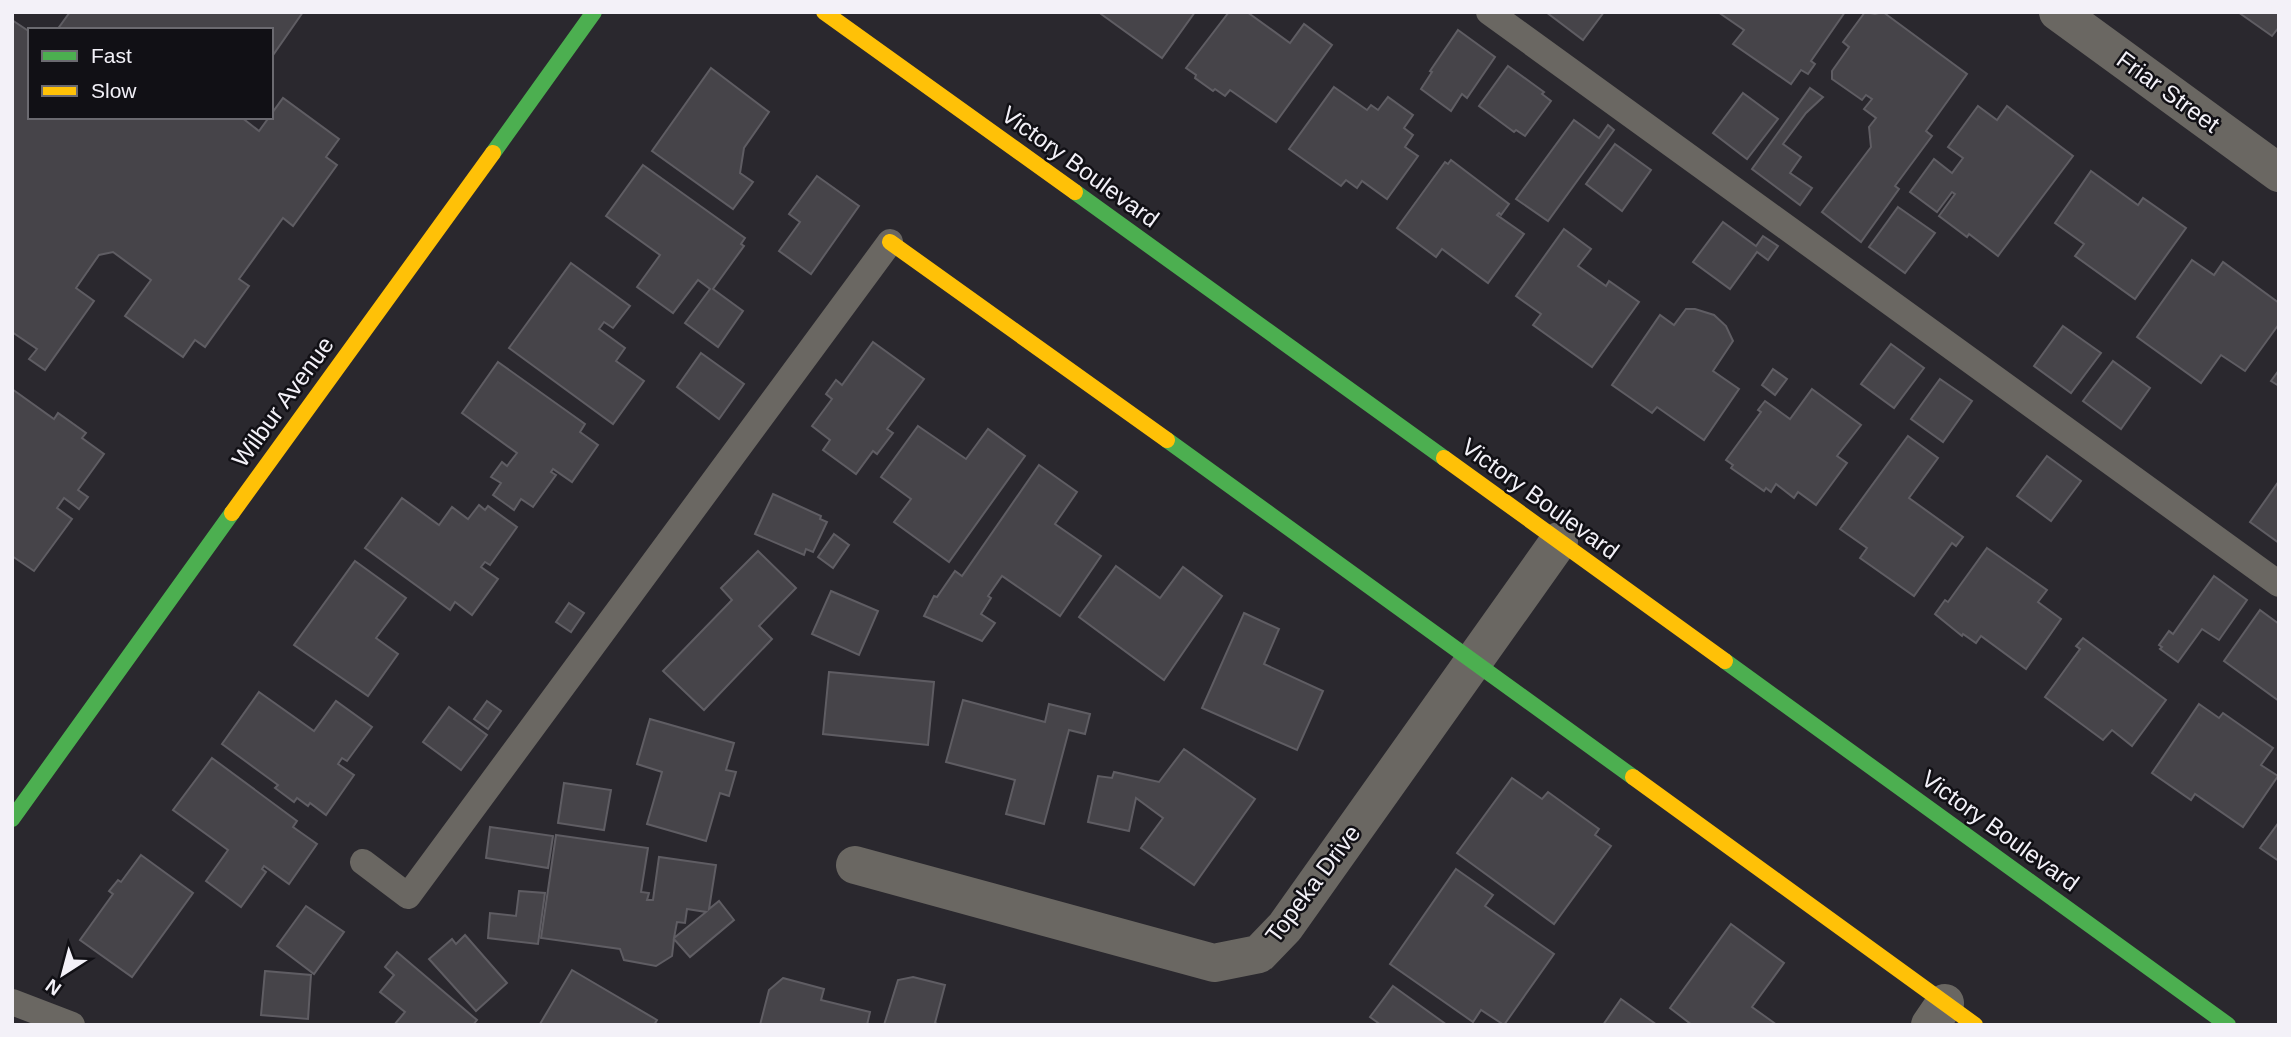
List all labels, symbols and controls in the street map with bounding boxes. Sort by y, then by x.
legend [28,28,273,119]
text: Fast [91,44,132,67]
street label: Friar Street [2112,45,2225,138]
text: Slow [91,79,137,102]
street label: Victory Boulevard [996,101,1164,233]
street label: Wilbur Avenue [226,331,339,472]
street label: Victory Boulevard [1456,433,1624,565]
street label: Victory Boulevard [1916,765,2084,897]
street label: Topeka Drive [1260,820,1366,948]
north arrow [28,939,98,1009]
text: N [42,975,65,1000]

